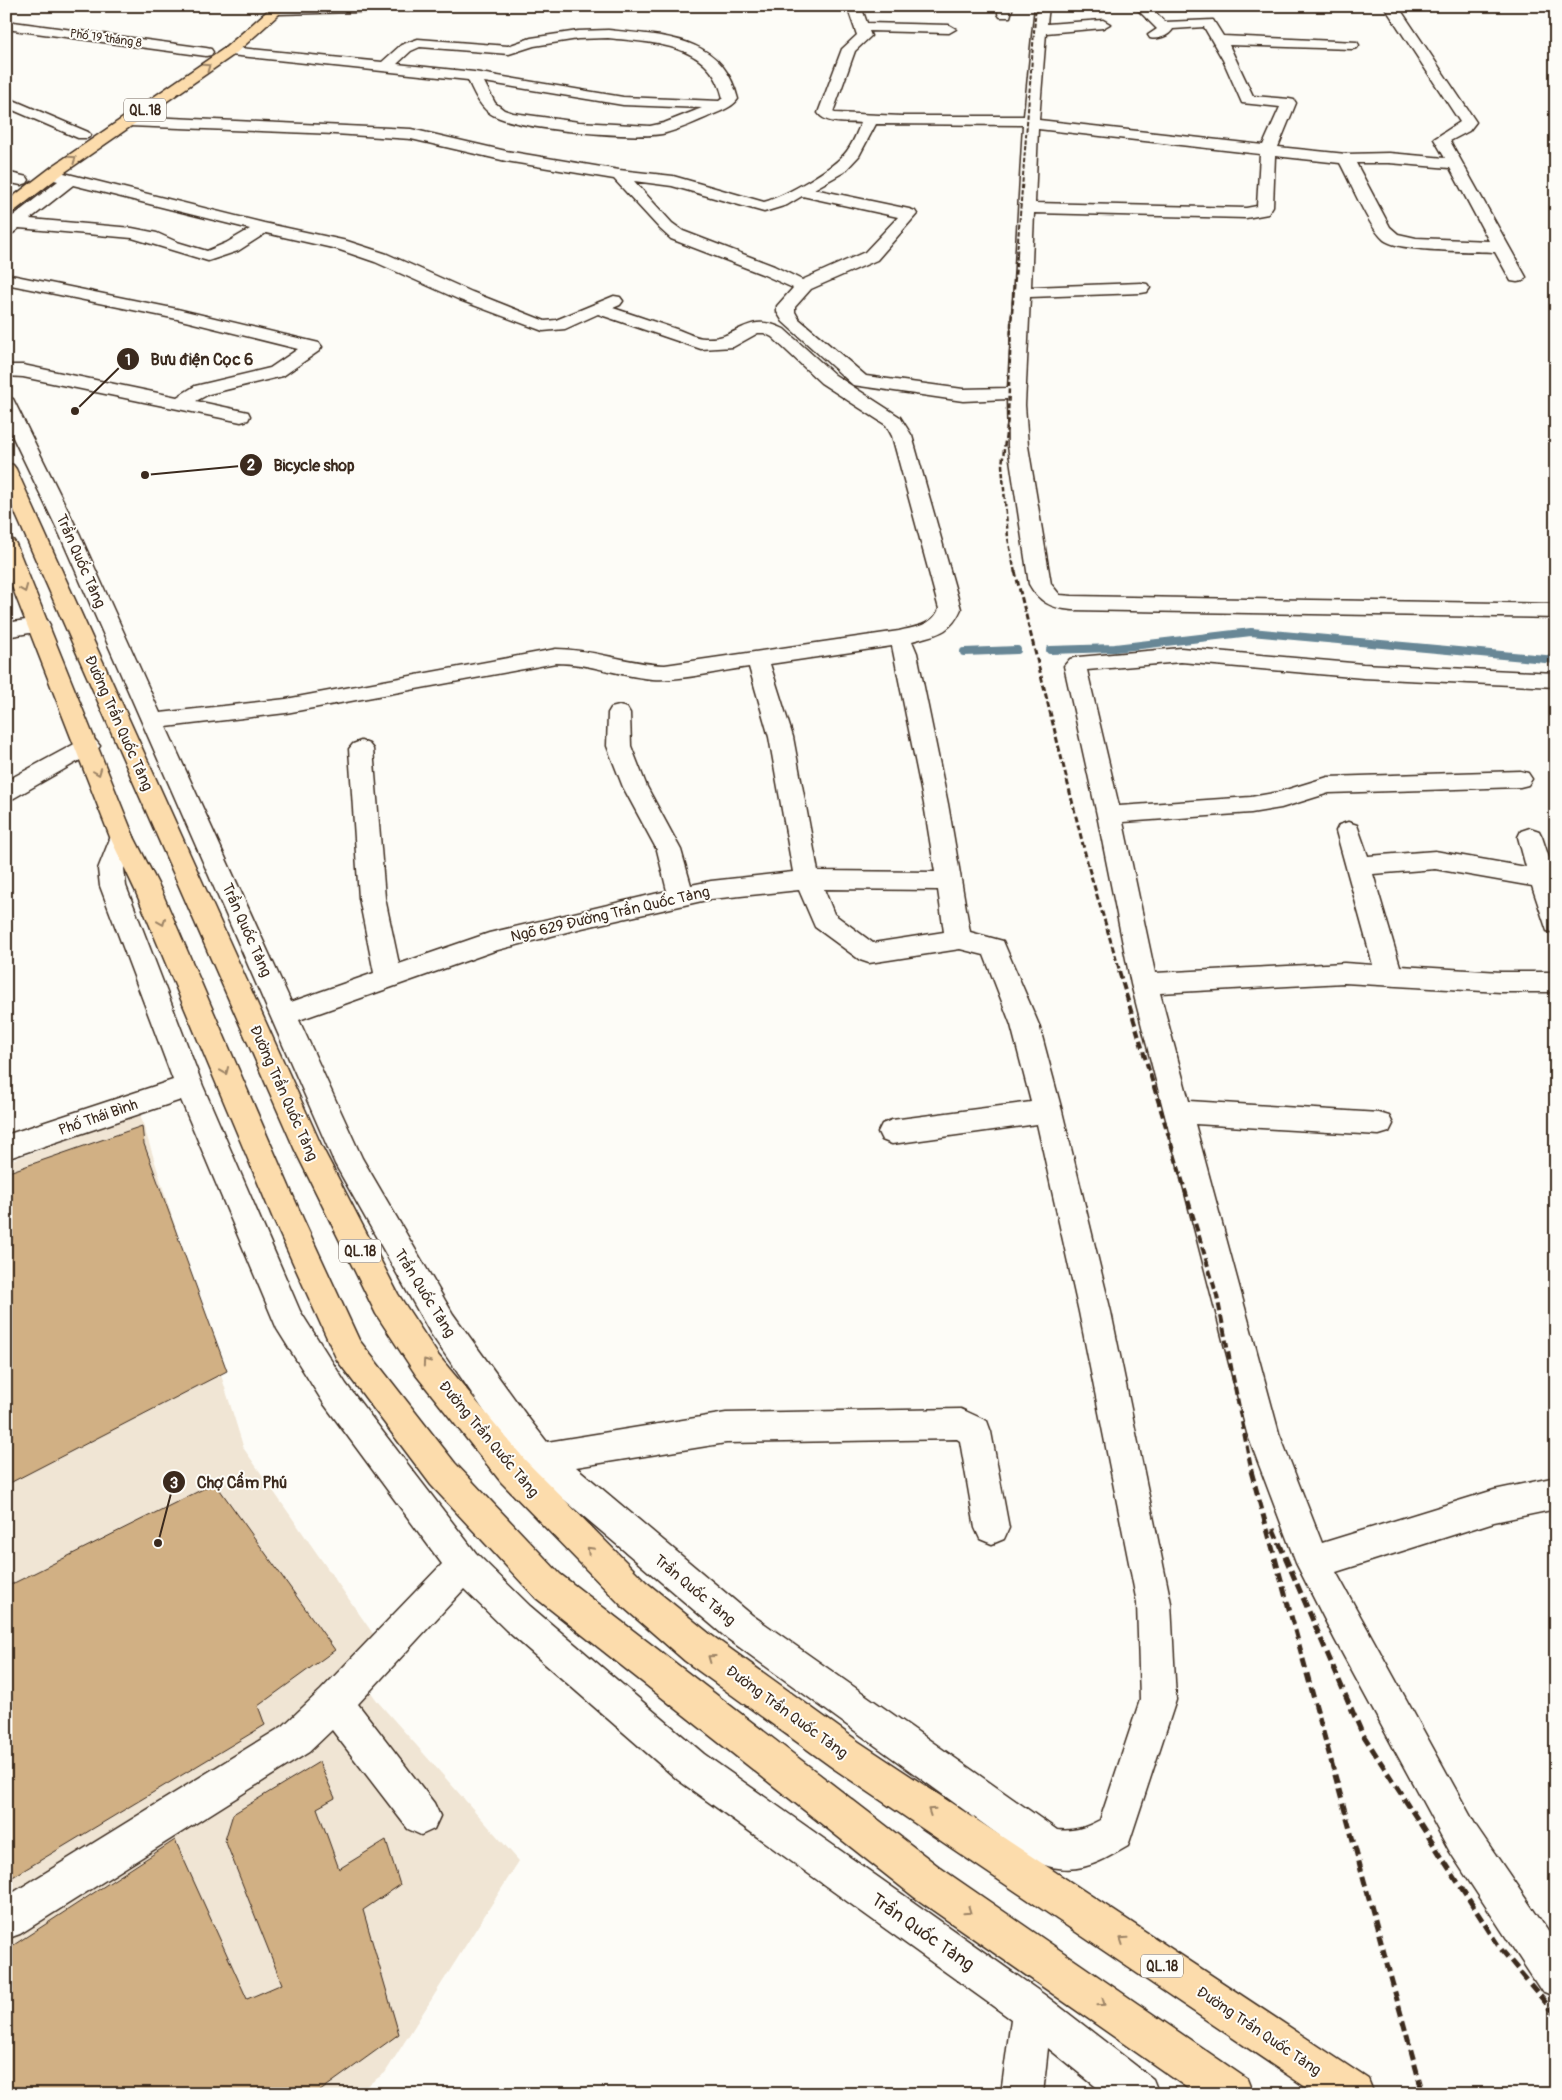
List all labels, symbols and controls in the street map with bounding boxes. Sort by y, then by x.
street label: Phố 19 tháng 8 [69,25,143,51]
one-way arrow [201,64,211,73]
road number: QL.18 [124,98,166,122]
one-way arrow [68,156,77,165]
callout: Bưu điện Cọc 6 [116,344,263,375]
text: Bưu điện Cọc 6 [151,350,253,370]
text: 1 [125,351,131,370]
callout: Bicycle shop [238,450,364,481]
text: 2 [247,456,255,475]
text: Bicycle shop [273,456,355,476]
street label: Trần Quốc Tảng [51,511,111,611]
one-way arrow [18,584,29,593]
street label: Đường Trần Quốc Tảng [80,652,158,794]
one-way arrow [92,768,102,776]
street label: Trần Quốc Tảng [217,880,277,980]
street label: Ngõ 629 Đường Trần Quốc Tảng [509,881,711,947]
one-way arrow [155,917,166,926]
street label: Đường Trần Quốc Tảng [245,1022,323,1164]
one-way arrow [219,1066,230,1075]
street label: Phố Thái Bình [56,1095,140,1140]
road number: QL.18 [339,1240,381,1262]
street label: Trần Quốc Tảng [390,1245,460,1341]
one-way arrow [423,1359,432,1368]
street label: Đường Trần Quốc Tảng [434,1377,544,1501]
callout: Chợ Cẩm Phú [162,1467,297,1498]
text: Chợ Cẩm Phú [197,1471,287,1493]
text: 3 [170,1474,178,1493]
one-way arrow [587,1547,596,1556]
street label: Trần Quốc Tảng [650,1550,740,1630]
one-way arrow [708,1655,717,1664]
street label: Đường Trần Quốc Tảng [722,1661,852,1763]
one-way arrow [927,1808,936,1817]
street label: Trần Quốc Tảng [867,1888,979,1976]
one-way arrow [962,1905,972,1914]
one-way arrow [1120,1937,1129,1946]
road number: QL.18 [1141,1954,1183,1978]
street label: Đường Trần Quốc Tảng [1193,1982,1325,2080]
one-way arrow [1096,1997,1105,2006]

